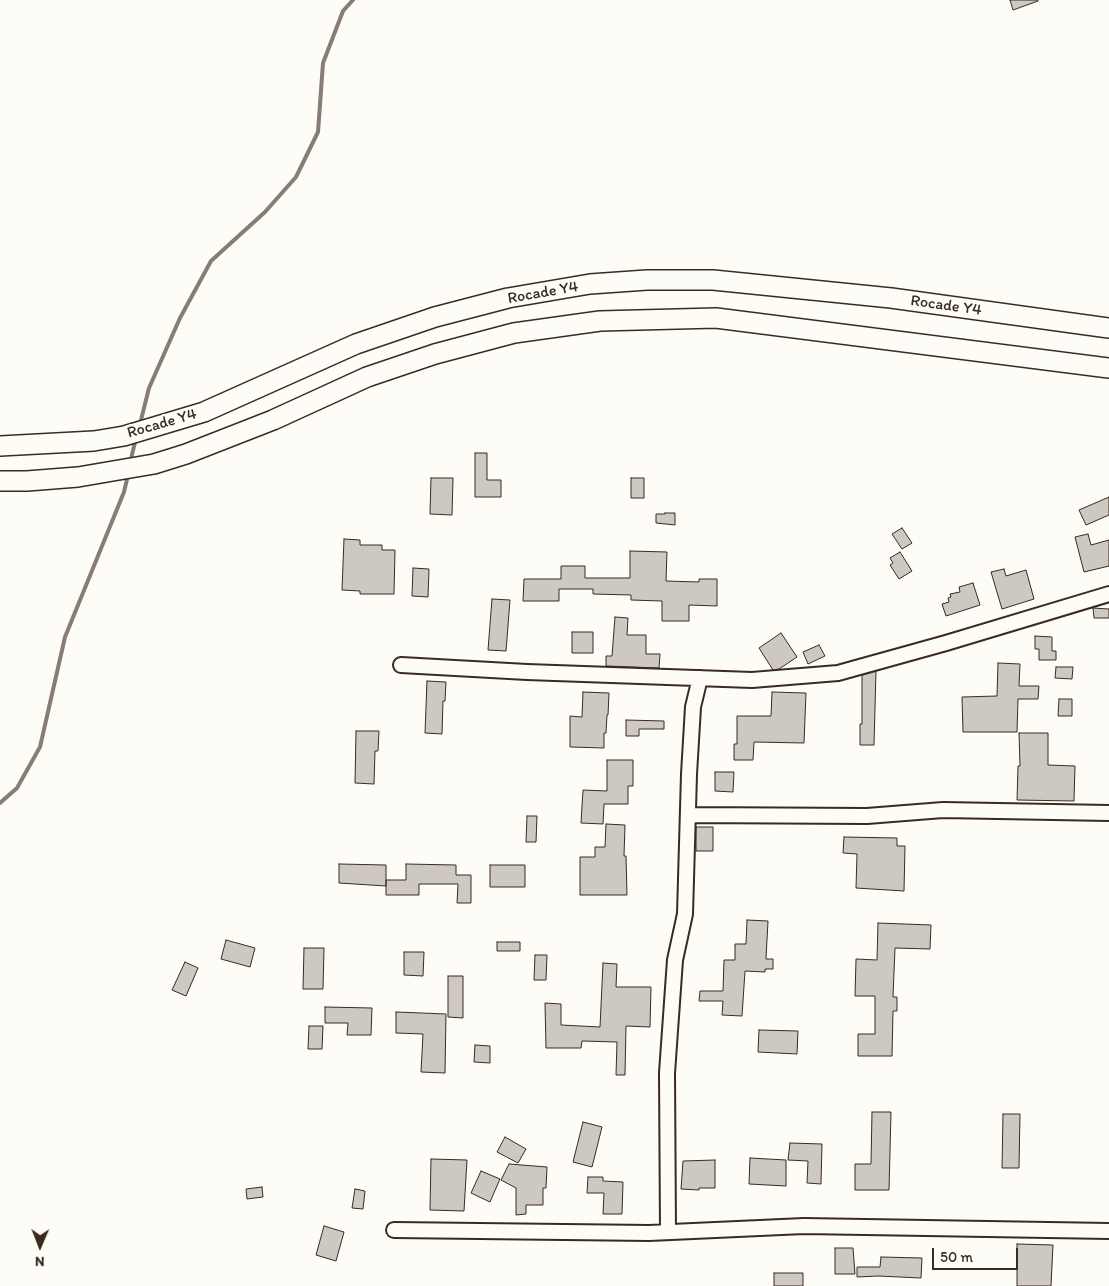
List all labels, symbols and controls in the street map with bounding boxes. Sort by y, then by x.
street label: Rocade Y4 [506,277,580,309]
street label: Rocade Y4 [909,292,983,320]
street label: Rocade Y4 [125,405,199,443]
north arrow [15,1221,65,1271]
scale bar [934,1238,1020,1270]
text: 50 m [940,1248,973,1266]
text: N [35,1253,45,1270]

